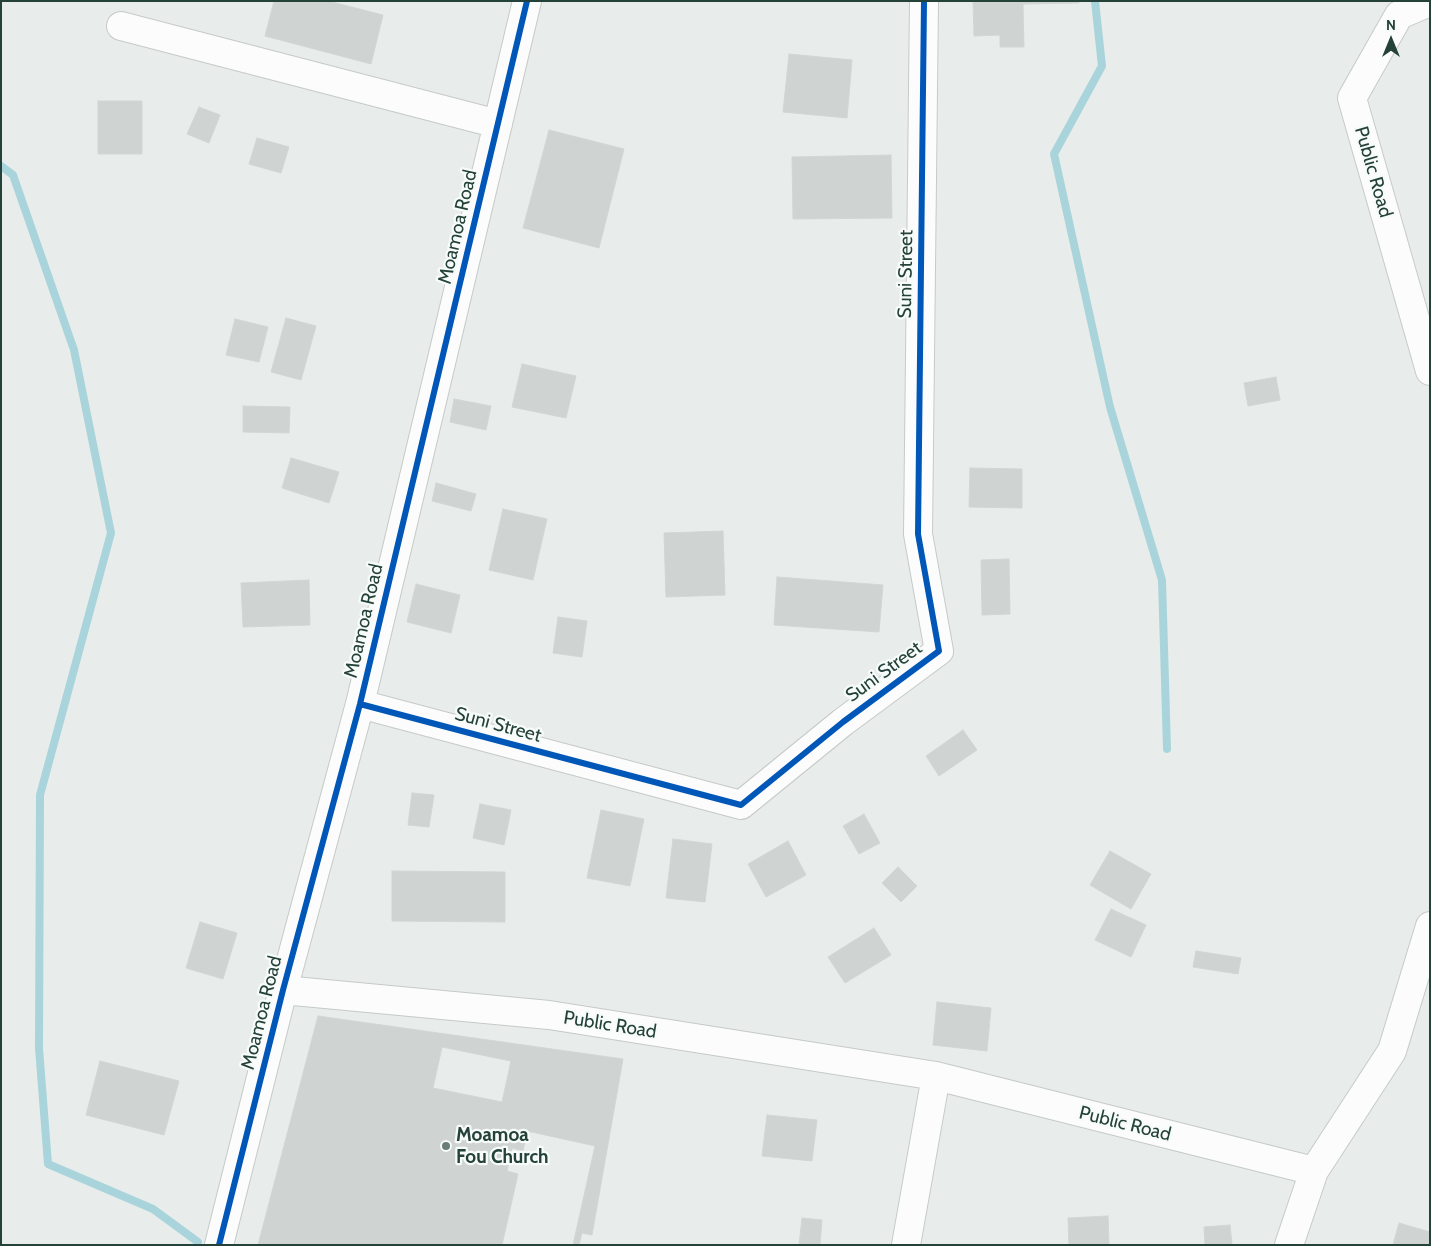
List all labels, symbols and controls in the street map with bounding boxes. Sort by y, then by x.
north arrow [1366,15,1416,65]
text: N [1386,16,1396,34]
street label: Public Road [1349,124,1397,220]
street label: Moamoa Road [434,168,482,286]
street label: Suni Street [894,229,918,319]
street label: Moamoa Road [340,562,388,680]
street label: Suni Street [841,637,927,707]
street label: Suni Street [452,703,544,747]
street label: Moamoa Road [237,954,287,1072]
street label: Public Road [562,1006,658,1044]
street label: Public Road [1077,1102,1173,1146]
place label: Moamoa Fou Church [456,1124,549,1168]
marker: Moamoa Fou Church [440,1140,452,1152]

